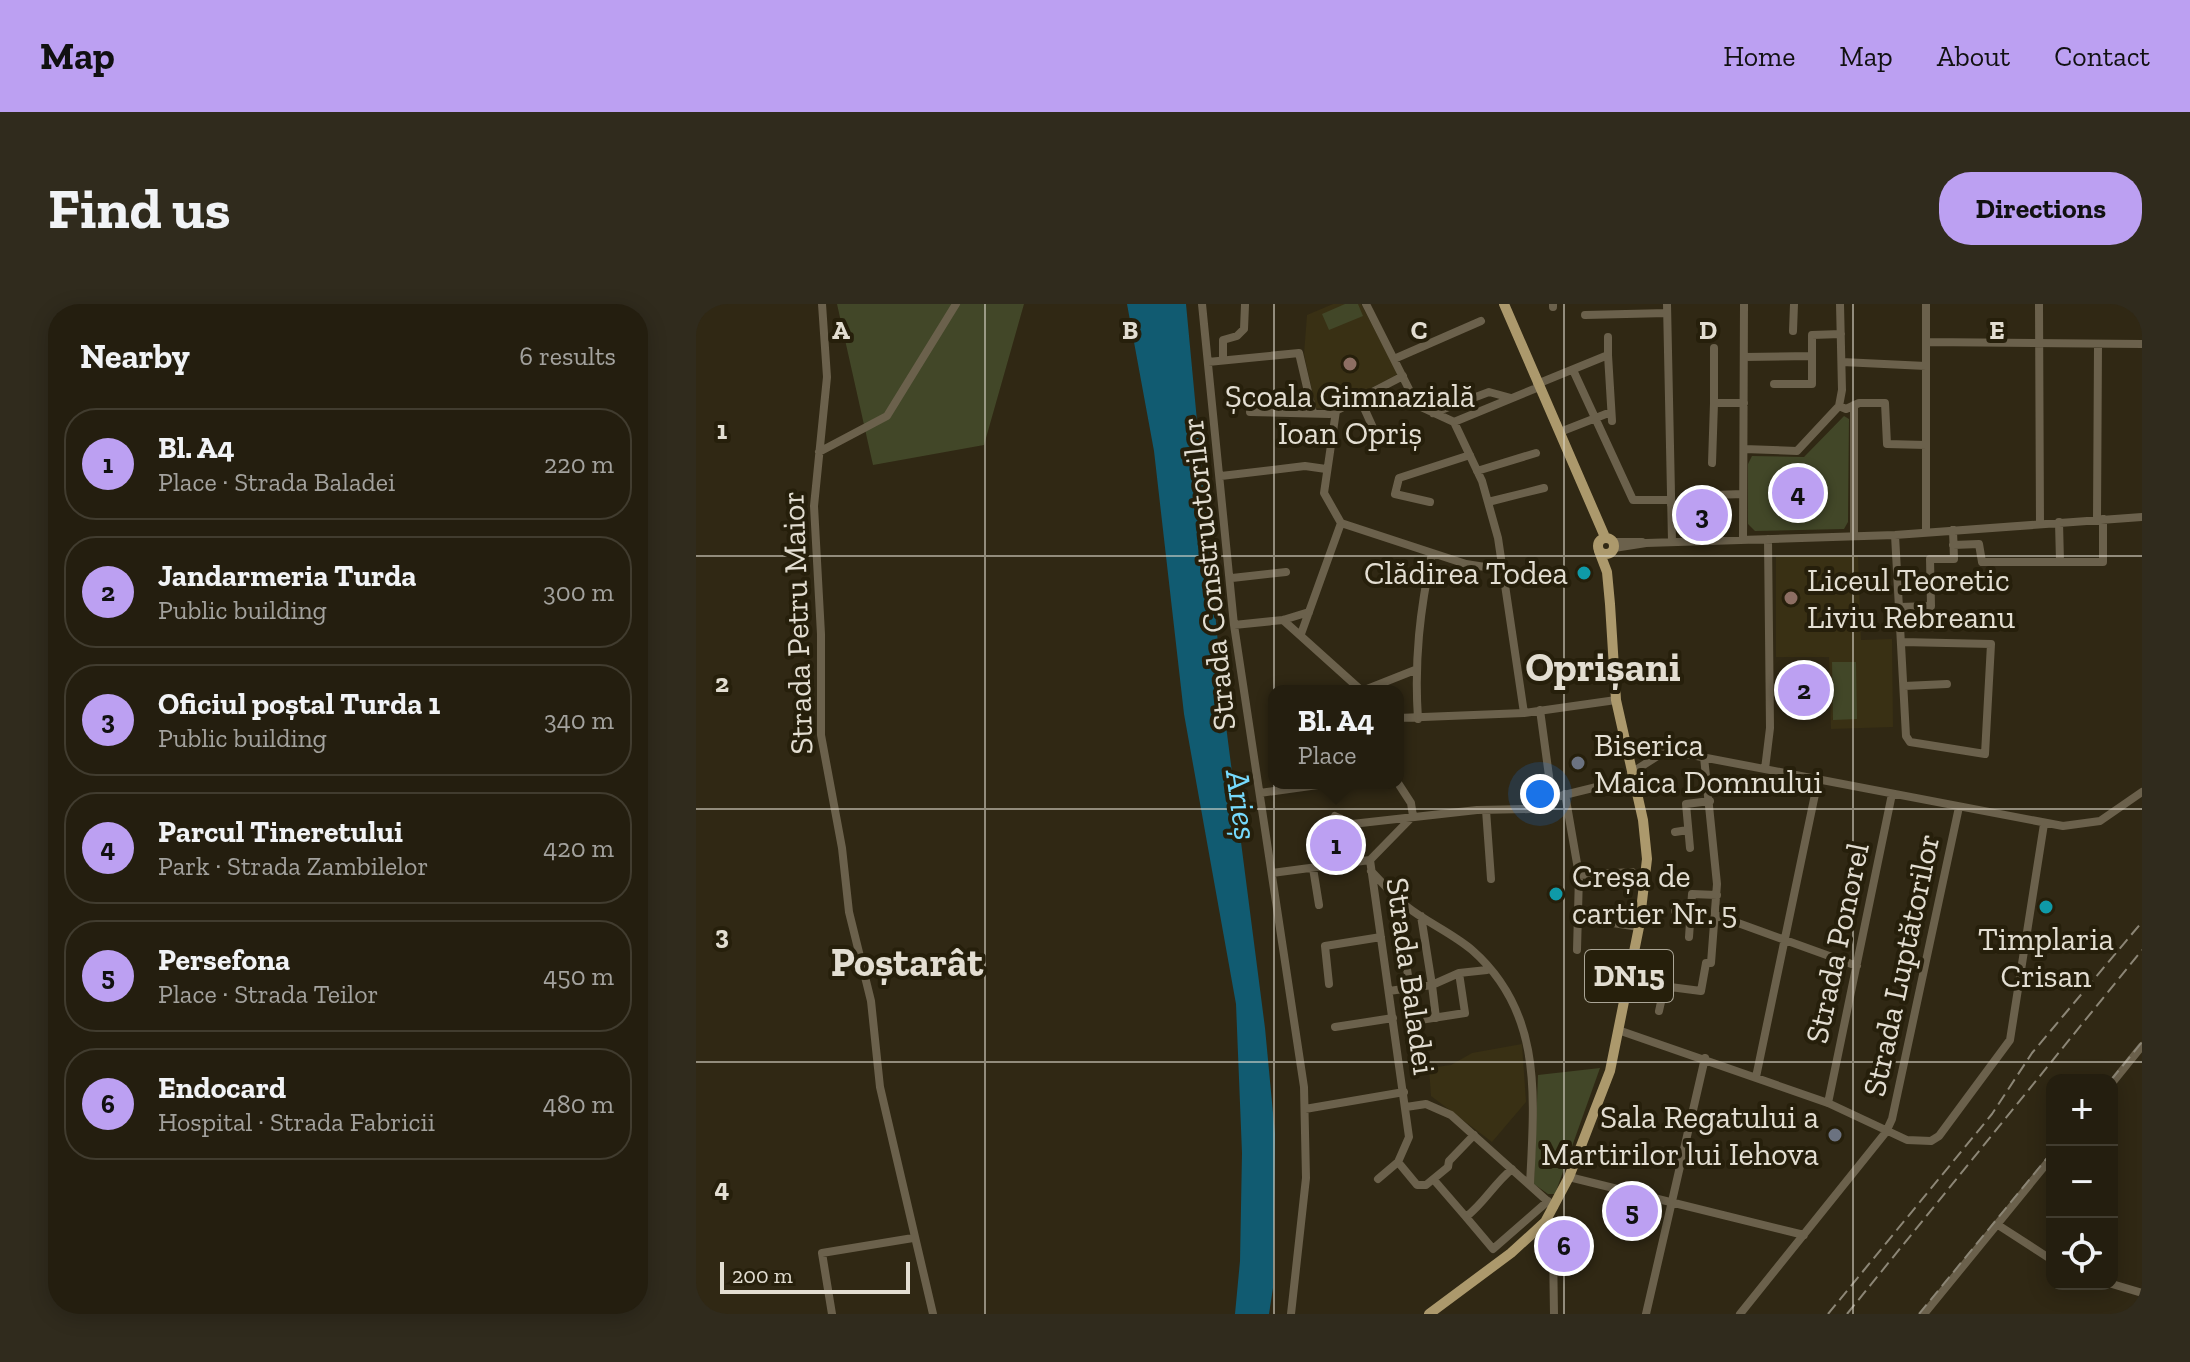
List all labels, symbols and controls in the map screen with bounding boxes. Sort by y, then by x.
text: Map [40,33,115,79]
text: Home [1723,40,1795,73]
text: Map [1839,40,1893,73]
text: About [1937,40,2010,73]
text: Contact [2054,40,2150,73]
button: Directions [1939,172,2142,245]
text: Find us [48,175,231,242]
text: A [832,314,850,346]
text: B [1122,314,1138,346]
text: C [1411,314,1427,346]
text: D [1699,314,1717,346]
text: E [1989,314,2005,346]
text: Nearby [80,336,190,377]
text: 6 results [519,340,616,372]
marker: Școala Gimnazială Ioan Opriș [1341,355,1359,373]
place label: Școala Gimnazială Ioan Opriș [1225,377,1475,452]
text: 1 [717,414,728,446]
street label: Strada Constructorilor [1173,416,1243,732]
text: Bl. A4 [158,430,235,466]
text: 1 [103,448,113,480]
text: 220 m [544,448,614,480]
pin: 4 [1772,463,1824,523]
text: Place · Strada Baladei [158,466,395,498]
pin: 3 [1676,485,1728,545]
street label: Strada Petru Maior [773,491,821,755]
place label: Clădirea Todea [1364,554,1568,592]
text: Jandarmeria Turda [158,558,417,594]
place label: Liceul Teoretic Liviu Rebreanu [1807,561,2015,636]
marker: Clădirea Todea [1575,564,1593,582]
text: 2 [101,576,115,608]
text: 300 m [543,576,614,608]
marker: Liceul Teoretic Liviu Rebreanu [1782,589,1800,607]
text: Public building [158,594,327,626]
district label: Oprișani [1525,643,1681,691]
pin: 2 [1778,660,1830,720]
text: 2 [715,667,729,699]
popup [1268,685,1404,789]
text: Oficiul poștal Turda 1 [158,686,440,722]
text: Bl. A4 [1298,703,1374,739]
text: 3 [101,704,115,736]
text: 340 m [544,704,614,736]
text: Public building [158,722,327,754]
place label: Biserica Maica Domnului [1594,726,1822,801]
text: Place [1298,739,1356,771]
marker: Biserica Maica Domnului [1569,754,1587,772]
water label: Arieș [1217,766,1267,843]
your location [1520,774,1560,814]
text: Parcul Tineretului [158,814,403,850]
pin: 1 [1310,815,1362,875]
street label: Strada Luptătorilor [1855,830,1947,1100]
text: 4 [101,832,115,864]
text: 420 m [543,832,614,864]
street label: Strada Ponorel [1797,839,1877,1047]
text: Park · Strada Zambilelor [158,850,428,882]
place label: Creșa de cartier Nr. 5 [1572,857,1737,932]
street label: Strada Baladei [1378,875,1444,1077]
marker: Creșa de cartier Nr. 5 [1547,885,1565,903]
marker: Timplaria Crisan [2037,898,2055,916]
text: 3 [715,919,729,951]
place label: Timplaria Crisan [1978,920,2114,995]
district label: Poștarât [831,938,984,986]
text: Persefona [158,942,290,978]
road number: DN15 [1585,950,1673,1002]
text: 5 [101,960,115,992]
text: 450 m [543,960,614,992]
text: Place · Strada Teilor [158,978,379,1010]
text: Endocard [158,1070,286,1106]
map controls [2046,1074,2118,1290]
button: + [2046,1074,2118,1146]
text: 6 [101,1088,115,1120]
text: 480 m [543,1088,614,1120]
place label: Sala Regatului a Martirilor lui Iehova [1541,1098,1819,1173]
text: Hospital · Strada Fabricii [158,1106,435,1138]
marker: Sala Regatului a Martirilor lui Iehova [1826,1126,1844,1144]
button: − [2046,1146,2118,1218]
text: 4 [715,1172,730,1204]
pin: 5 [1606,1181,1658,1241]
pin: 6 [1538,1216,1590,1276]
button: locate [2046,1218,2118,1290]
scale bar [720,1258,910,1294]
text: 200 m [732,1262,793,1289]

